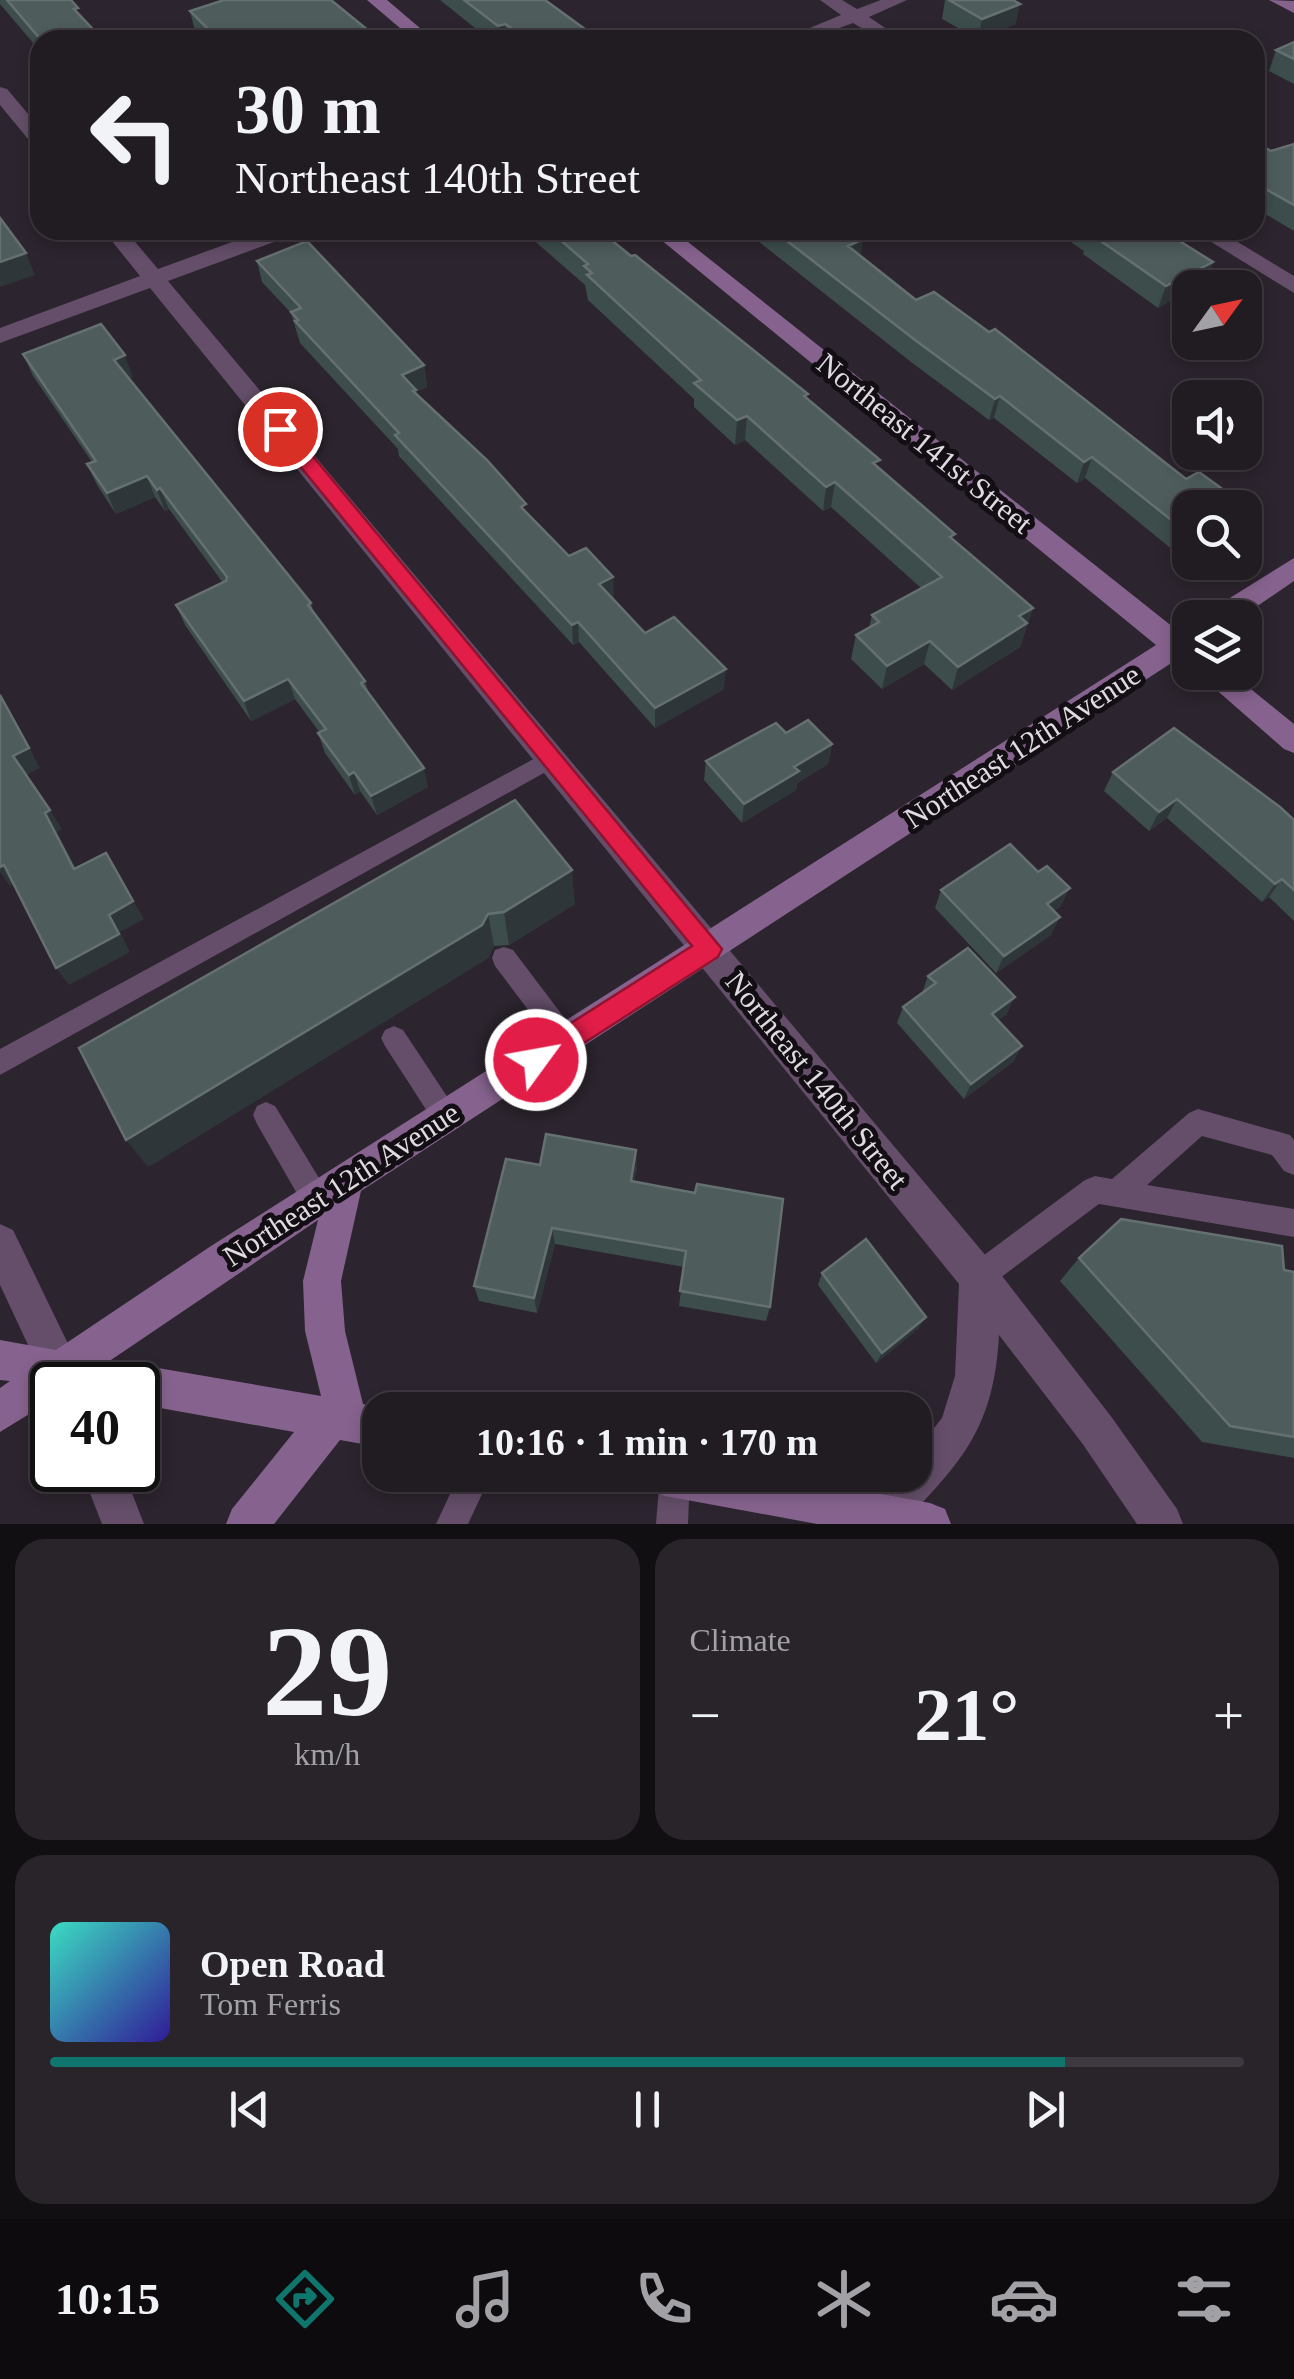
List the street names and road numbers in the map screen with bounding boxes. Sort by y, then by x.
street label: Northeast 141st Street [811,346,1039,540]
street label: Northeast 12th Avenue [898,657,1146,835]
street label: Northeast 140th Street [719,965,915,1196]
street label: Northeast 12th Avenue [217,1095,465,1273]

